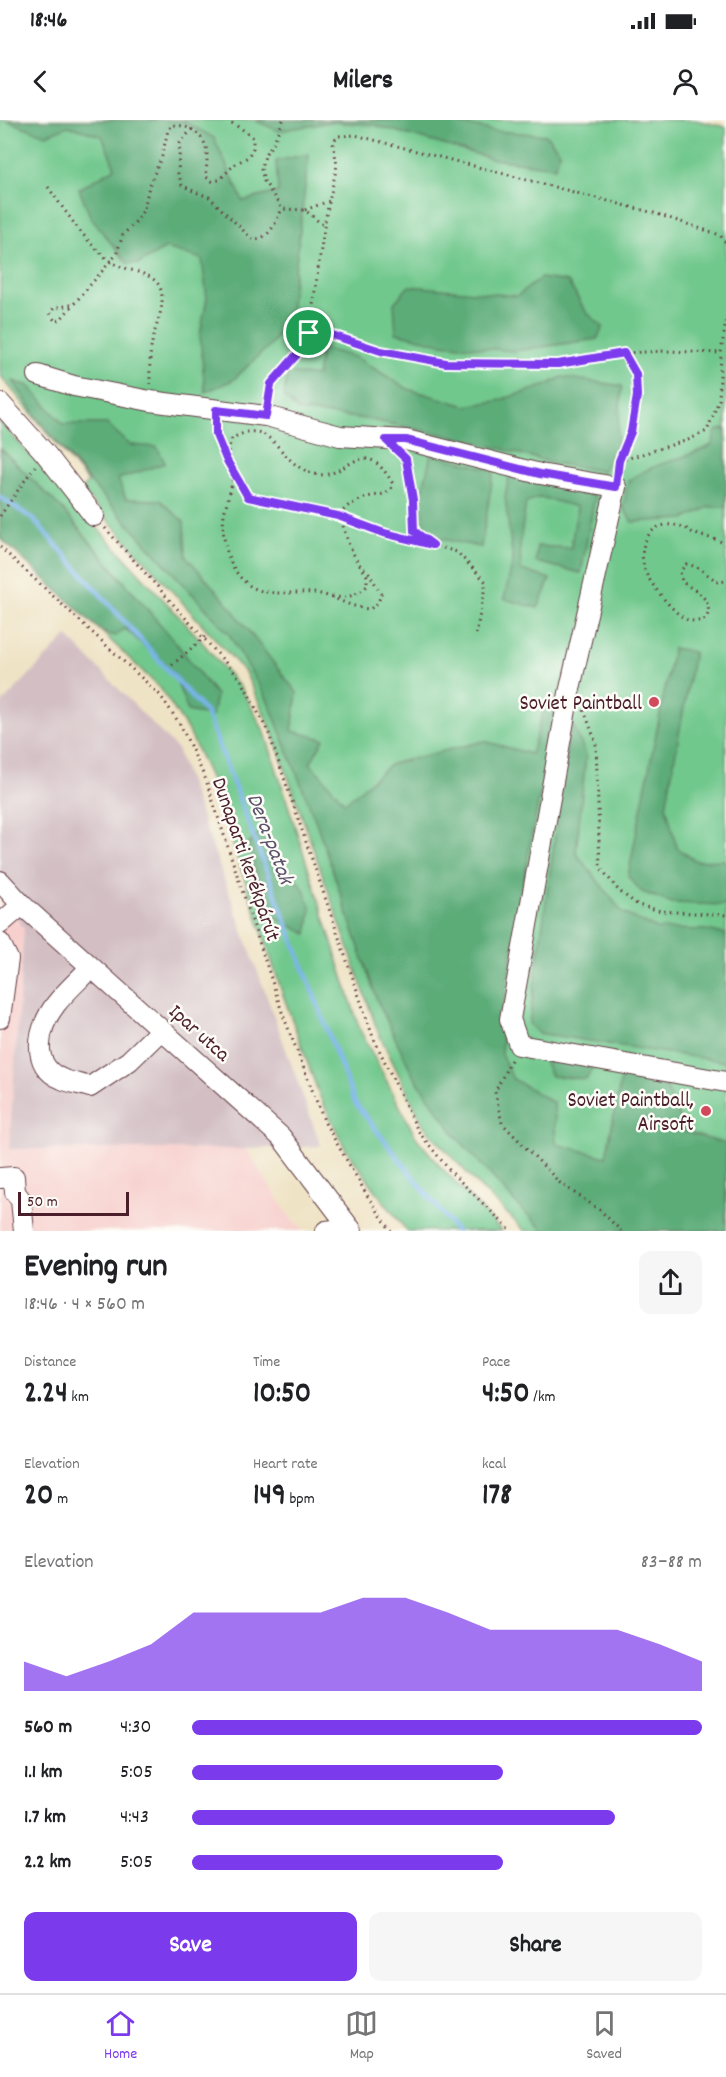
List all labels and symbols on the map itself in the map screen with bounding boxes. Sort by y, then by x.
pin [283,307,334,358]
place label: Soviet Paintball [519,690,642,720]
marker: Soviet Paintball [647,695,661,709]
street label: Dunaparti kerékpárút [202,774,286,946]
water label: Dera-patak [237,789,301,891]
street label: Ipar utca [161,998,236,1071]
place label: Soviet Paintball, Airsoft [567,1087,694,1141]
marker: Soviet Paintball, Airsoft [699,1104,713,1118]
scale bar [18,1189,129,1216]

